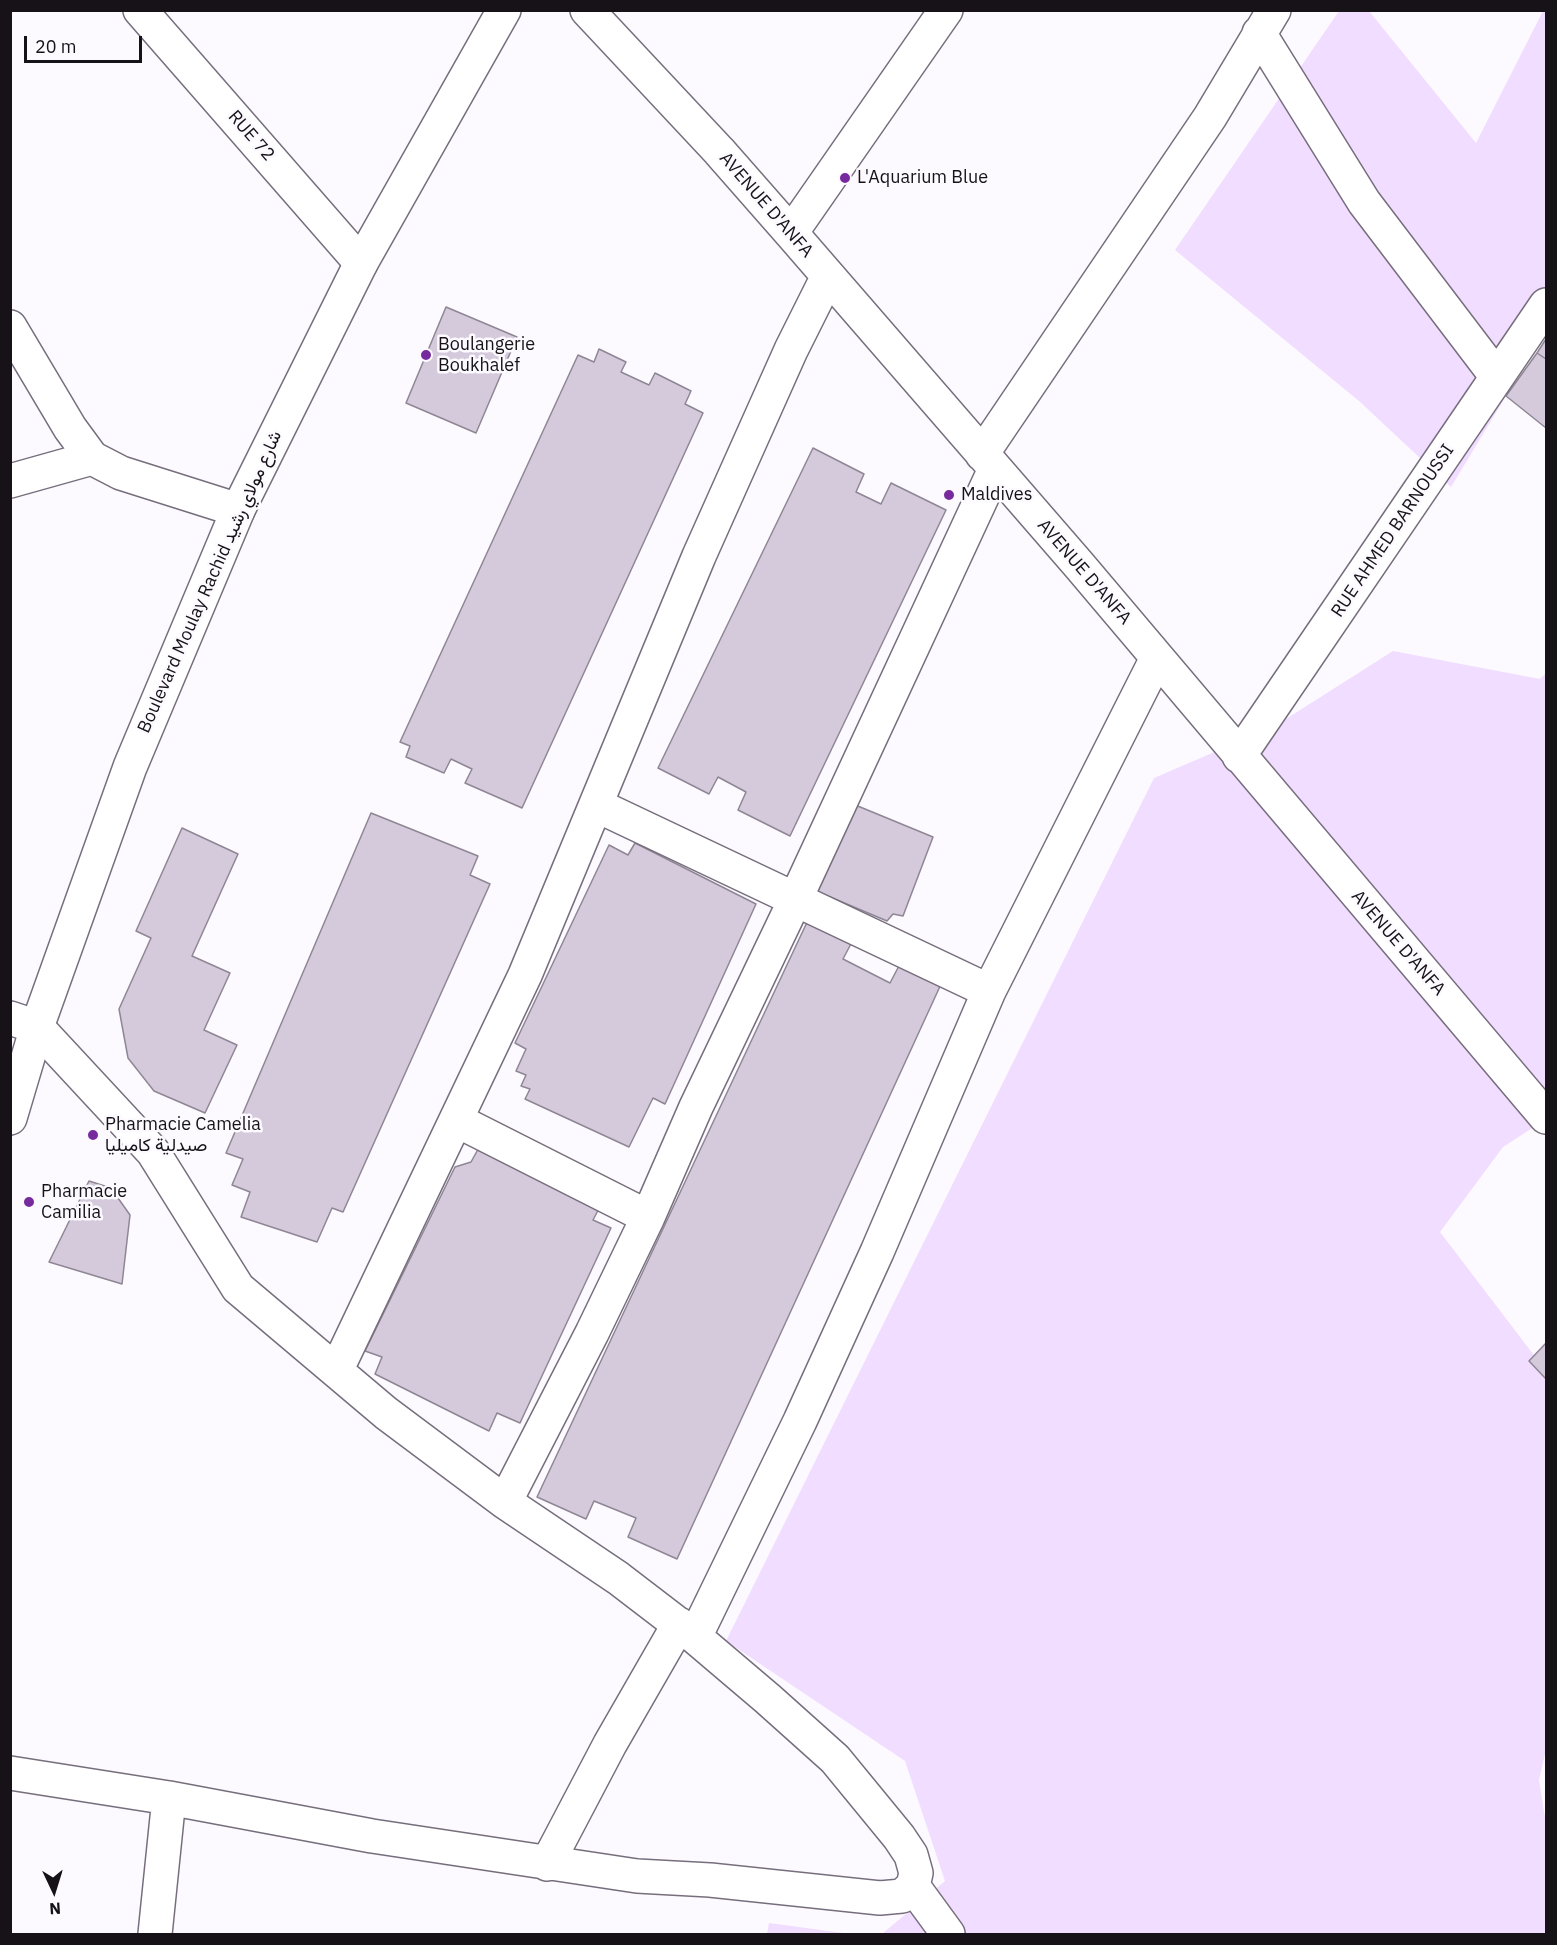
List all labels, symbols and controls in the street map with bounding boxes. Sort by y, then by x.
scale bar [27,24,146,62]
text: 20 m [35,35,77,58]
street label: RUE 72 [223,106,279,166]
street label: AVENUE D'ANFA [714,148,818,262]
place label: L'Aquarium Blue [857,167,988,189]
marker: L'Aquarium Blue [838,171,852,185]
place label: Boulangerie Boukhalef [438,334,535,376]
marker: Boulangerie Boukhalef [419,348,433,362]
street label: Boulevard Moulay Rachid شارع مولاي رشيد [133,428,287,736]
street label: RUE AHMED BARNOUSSI [1327,440,1459,622]
place label: Maldives [961,484,1032,506]
marker: Maldives [942,488,956,502]
street label: AVENUE D'ANFA [1032,515,1136,629]
street label: AVENUE D'ANFA [1346,886,1450,1000]
place label: Pharmacie Camelia صيدلية كاميليا [105,1114,261,1156]
marker: Pharmacie Camelia صيدلية كاميليا [86,1128,100,1142]
place label: Pharmacie Camilia [41,1181,127,1224]
marker: Pharmacie Camilia [22,1195,36,1209]
north arrow [24,1861,84,1921]
text: N [49,1899,62,1919]

